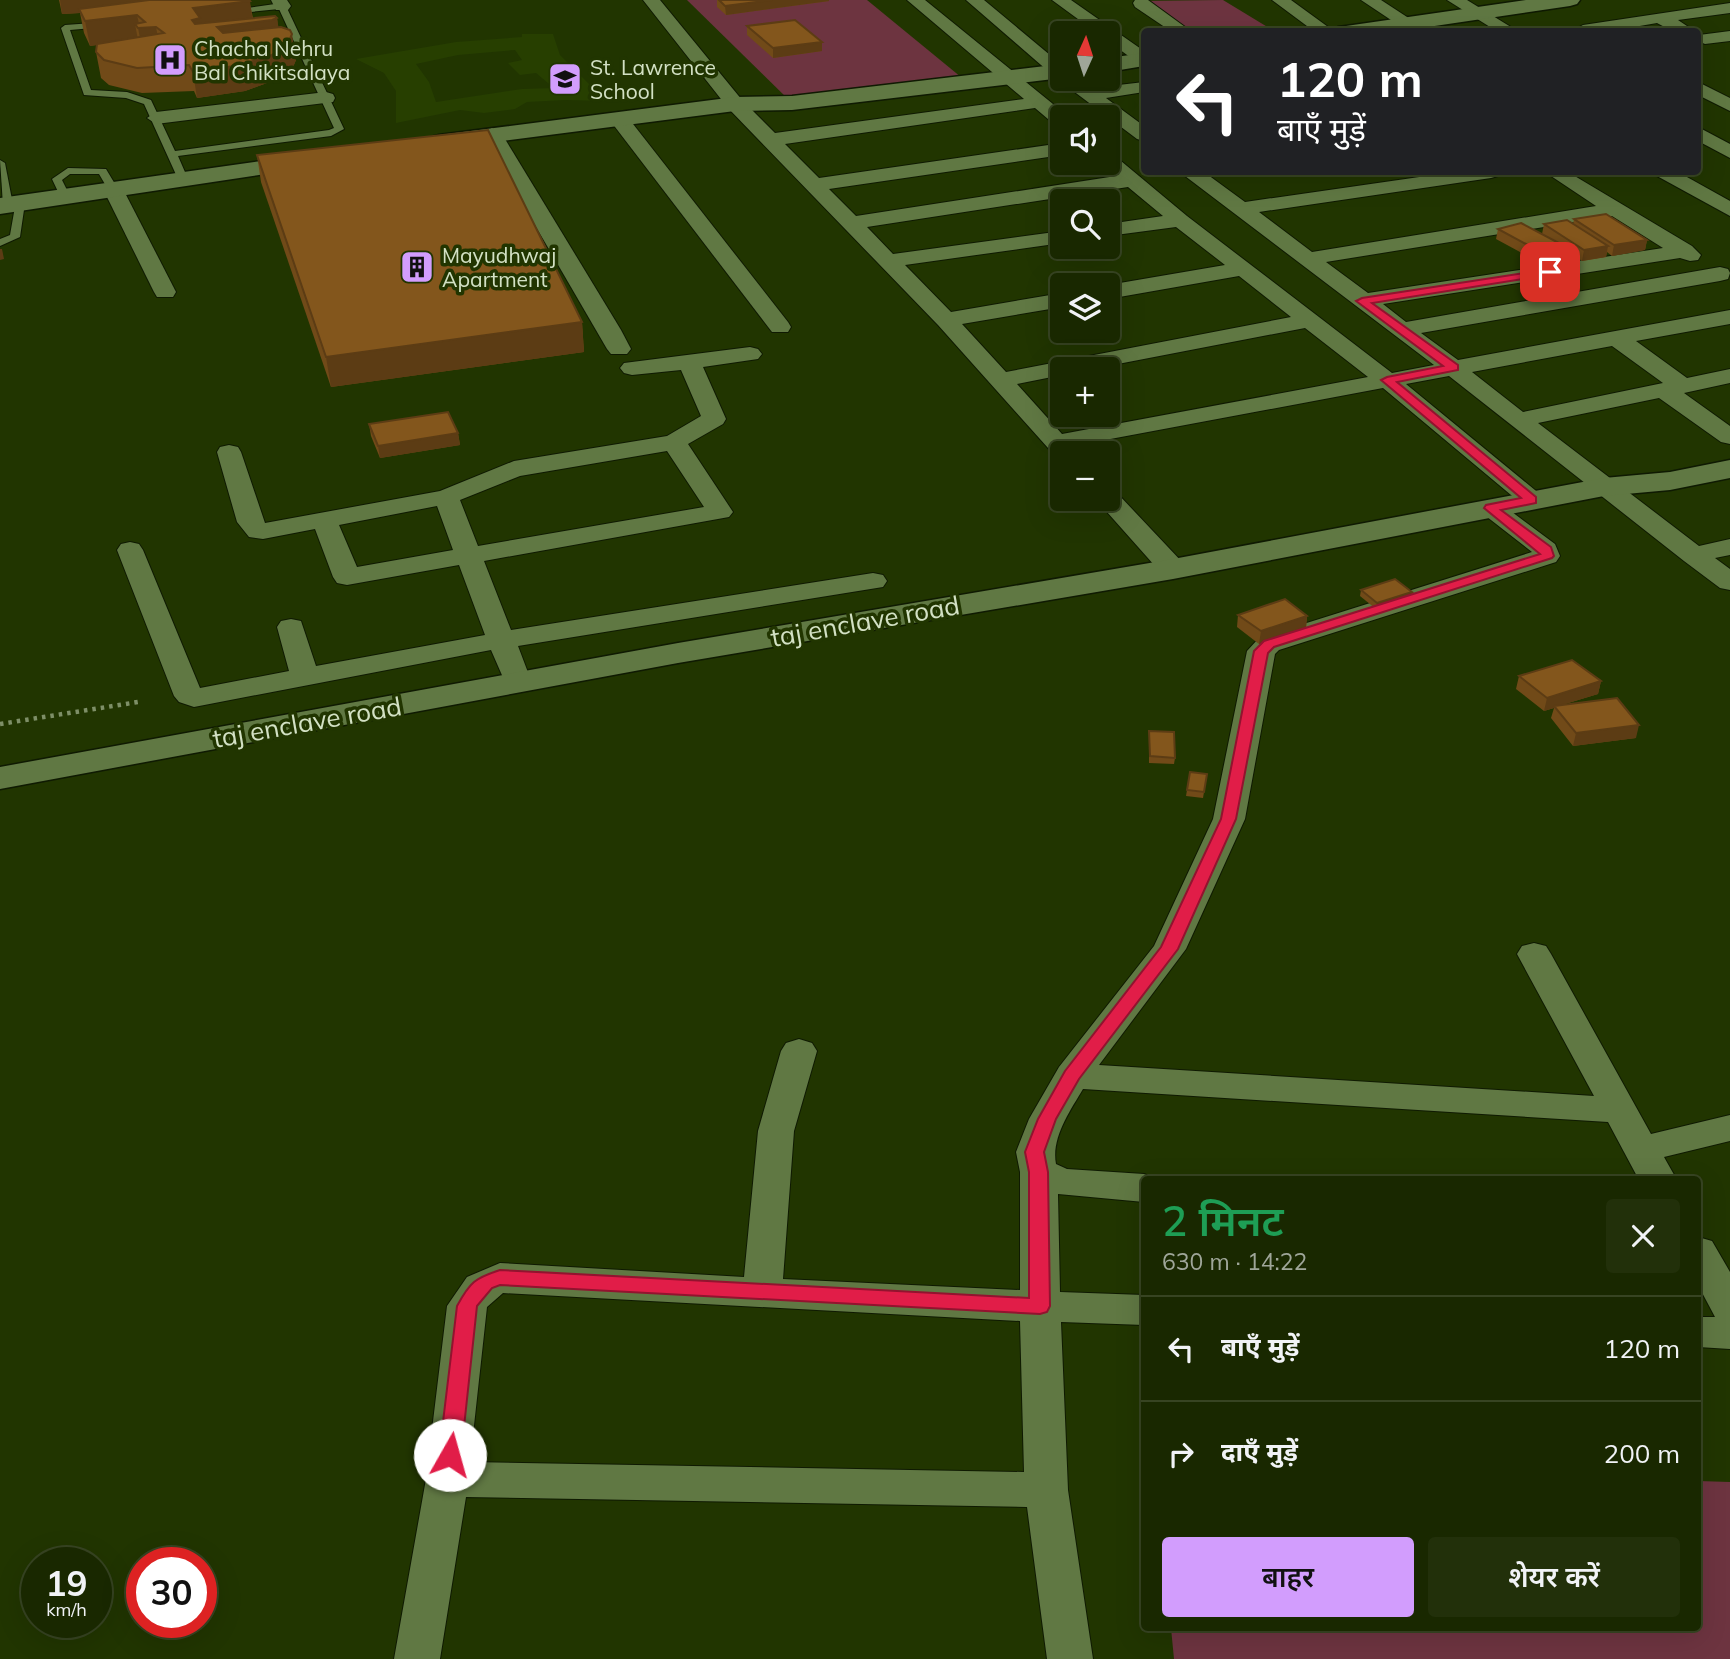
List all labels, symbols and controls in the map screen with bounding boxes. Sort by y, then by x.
north arrow [1050,21,1120,91]
map controls [1050,21,1120,511]
place label: Chacha Nehru Bal Chikitsalaya [194,35,350,85]
hospital icon: Chacha Nehru Bal Chikitsalaya [151,41,189,79]
text: 120 m [1277,48,1423,109]
place label: St. Lawrence School [590,54,716,104]
icon: left [1162,56,1253,147]
school or university icon: St. Lawrence School [546,60,584,98]
button: sound [1050,105,1120,175]
text: बाएँ मुड़ें [1277,109,1366,149]
button: search [1050,189,1120,259]
place label: Mayudhwaj Apartment [442,242,556,292]
pin [1520,242,1580,302]
building icon: Mayudhwaj Apartment [398,248,436,286]
icon: arrive [1531,253,1569,291]
button: layers [1050,273,1120,343]
button: + [1050,357,1120,427]
button: − [1050,441,1120,511]
street label: taj enclave road [768,588,962,654]
street label: taj enclave road [210,689,404,755]
text: 2 मिनट [1162,1194,1284,1247]
button: close [1606,1199,1680,1273]
text: 630 m · 14:22 [1162,1247,1307,1276]
icon: left [1162,1330,1200,1368]
text: बाएँ मुड़ें [1221,1330,1299,1363]
text: 120 m [1604,1332,1680,1365]
position arrow [413,1418,487,1492]
icon: right [1162,1435,1200,1473]
text: दाएँ मुड़ें [1221,1435,1298,1468]
text: 200 m [1604,1437,1680,1470]
button: बाहर [1162,1537,1414,1617]
button: शेयर करें [1428,1537,1680,1617]
speed limit sign: 30 [126,1547,217,1638]
text: 19 [45,1561,88,1605]
text: km/h [46,1598,87,1621]

